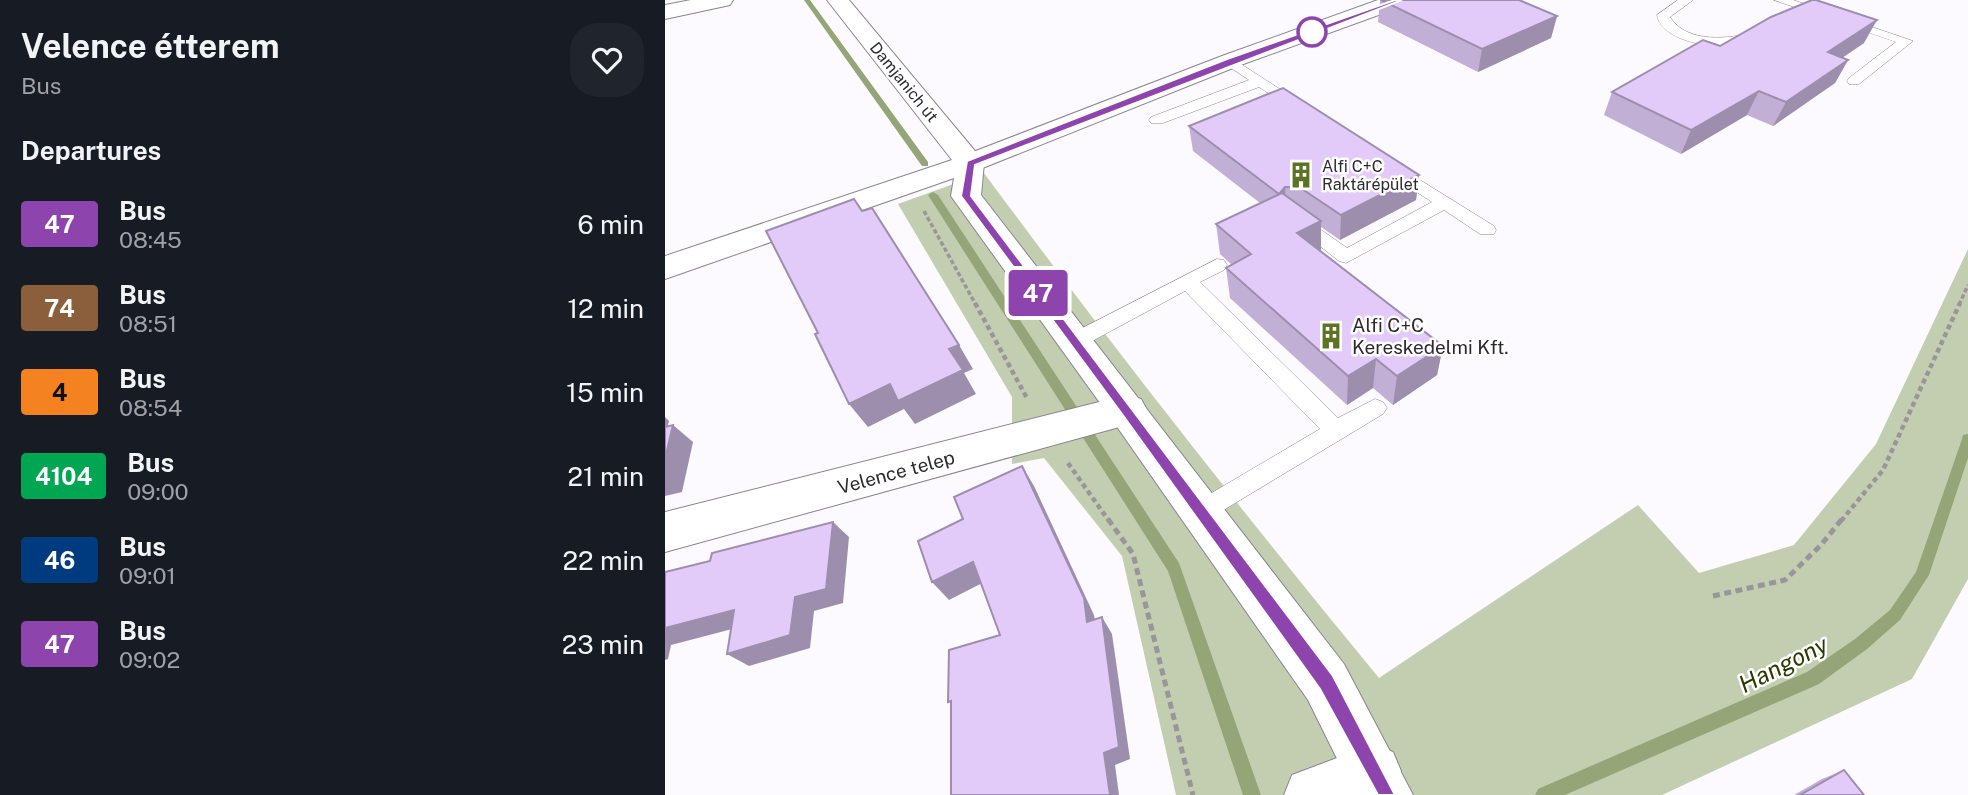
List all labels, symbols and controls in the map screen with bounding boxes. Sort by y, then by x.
unlabelled marker [1297,17,1327,47]
button: heart [570,23,644,97]
text: Velence étterem [21,27,279,65]
street label: Damjanich út [866,38,942,126]
text: Bus [21,72,61,99]
text: Departures [21,135,161,166]
place label: Alfi C+C Raktárépület [1322,157,1419,194]
building icon: Alfi C+C Raktárépület [1286,160,1316,190]
text: Bus [119,195,166,226]
text: 6 min [577,209,644,240]
text: 47 [44,210,75,238]
text: 08:45 [119,226,182,253]
line badge: 47 [1007,270,1069,316]
text: Bus [119,279,166,310]
text: 47 [1023,279,1053,307]
text: 12 min [568,293,644,324]
text: 74 [44,294,75,322]
text: 08:51 [119,310,177,337]
place label: Alfi C+C Kereskedelmi Kft. [1352,314,1509,358]
building icon: Alfi C+C Kereskedelmi Kft. [1316,321,1346,351]
text: Bus [119,363,166,394]
text: 15 min [566,377,644,408]
text: 4 [52,378,67,406]
text: 08:54 [119,394,182,421]
street label: Velence telep [835,446,957,498]
text: Bus [127,447,174,478]
text: 21 min [568,461,644,492]
text: 4104 [35,462,92,490]
text: 09:00 [127,478,189,505]
text: Bus [119,531,166,562]
text: 22 min [563,545,644,576]
text: 46 [44,546,75,574]
text: 09:01 [119,562,176,589]
text: Bus [119,615,166,646]
text: 23 min [562,629,644,660]
water label: Hangony [1734,629,1833,698]
text: 47 [44,630,75,658]
text: 09:02 [119,646,180,673]

